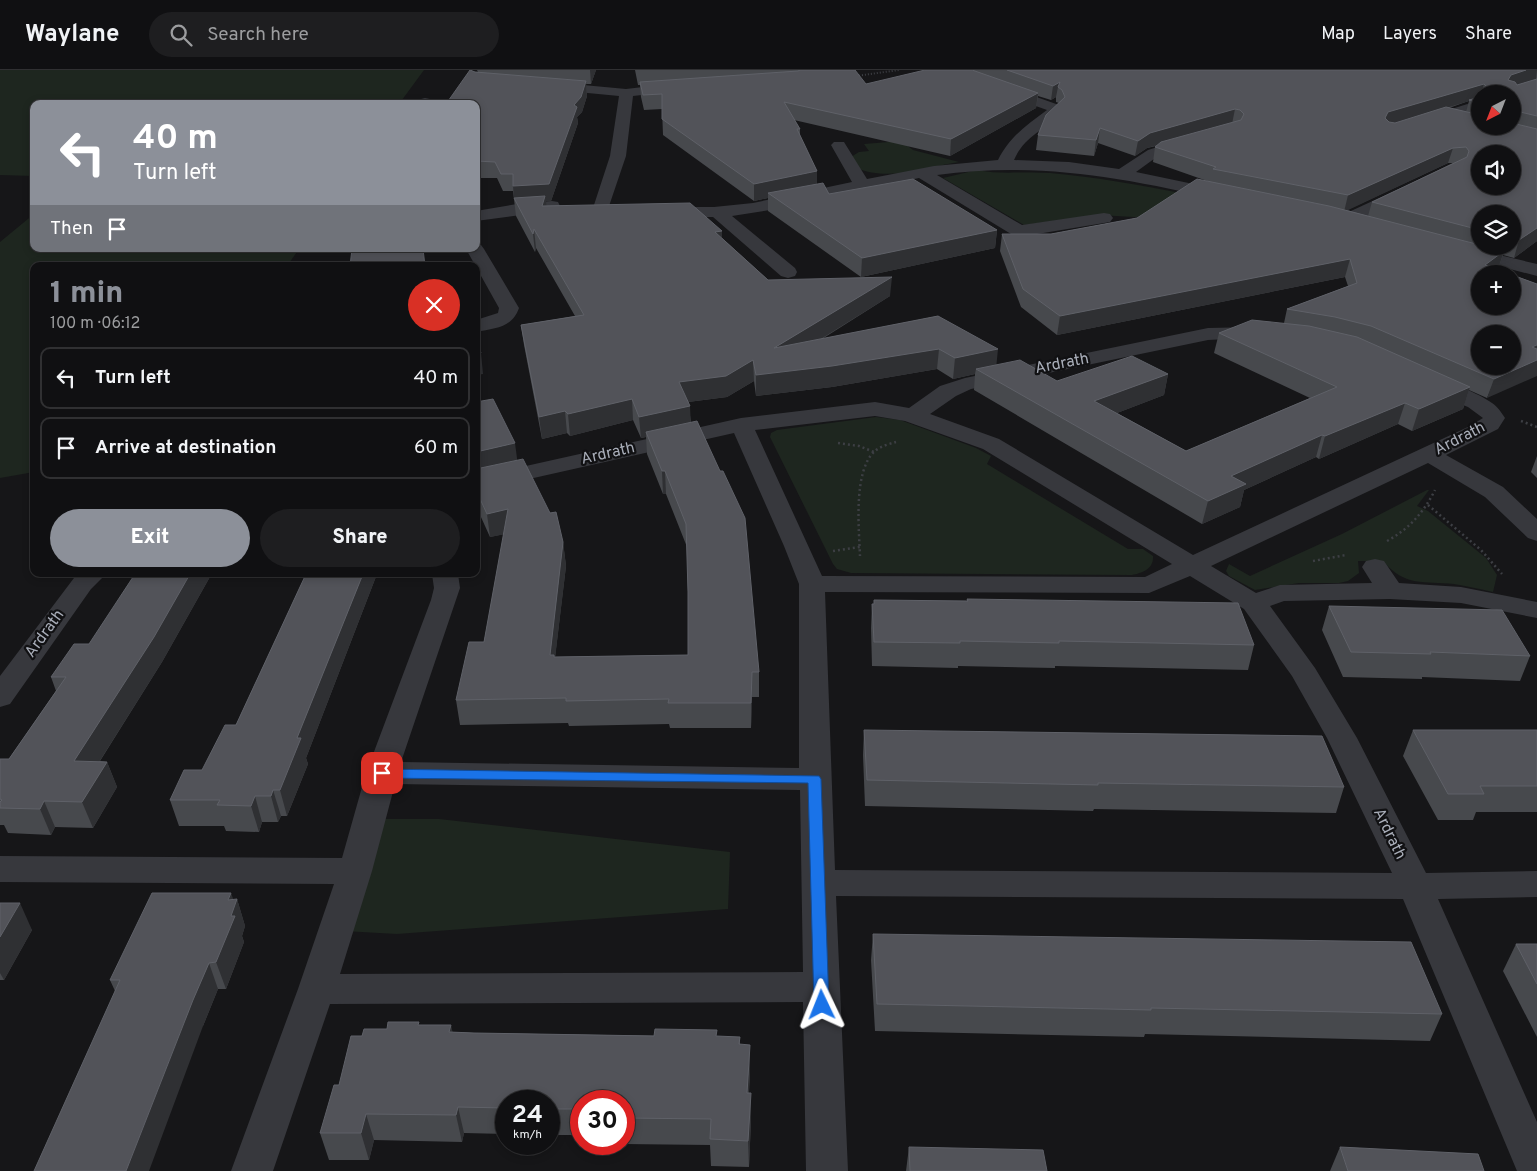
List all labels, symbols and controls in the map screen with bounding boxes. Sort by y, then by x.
search box [149,12,499,57]
text: Waylane [25,20,119,50]
icon: search [167,21,195,49]
text: Search here [207,23,309,47]
text: Map [1321,23,1355,46]
text: Layers [1383,23,1437,46]
text: Share [1465,23,1512,46]
north arrow [1471,85,1521,135]
map controls [1471,85,1521,375]
text: 40 m [133,117,218,161]
icon: left [50,120,115,185]
button: sound [1471,145,1521,195]
text: Turn left [133,160,216,187]
button: layers [1471,205,1521,255]
icon: arrive [103,215,131,243]
text: Then [50,217,93,241]
button: + [1471,265,1521,315]
text: 1 min [50,276,123,313]
button: close [408,279,460,331]
text: 100 m · 06:12 [50,314,140,334]
button: − [1471,325,1521,375]
street label: Ardrath [1033,349,1091,379]
icon: left [52,364,80,392]
text: Turn left [95,366,171,390]
text: 40 m [413,366,458,390]
street label: Ardrath [1431,418,1489,460]
icon: arrive [52,434,80,462]
text: Arrive at destination [95,436,276,460]
text: 60 m [414,436,458,460]
street label: Ardrath [579,438,637,470]
button: Exit [50,509,250,567]
button: Share [260,509,460,567]
street label: Ardrath [21,606,69,662]
pin [361,752,403,794]
icon: arrive [368,759,396,787]
street label: Ardrath [1368,805,1410,863]
position arrow [795,978,847,1030]
speed limit sign: 30 [570,1090,635,1155]
text: 24 [512,1100,543,1132]
text: km/h [513,1127,542,1143]

